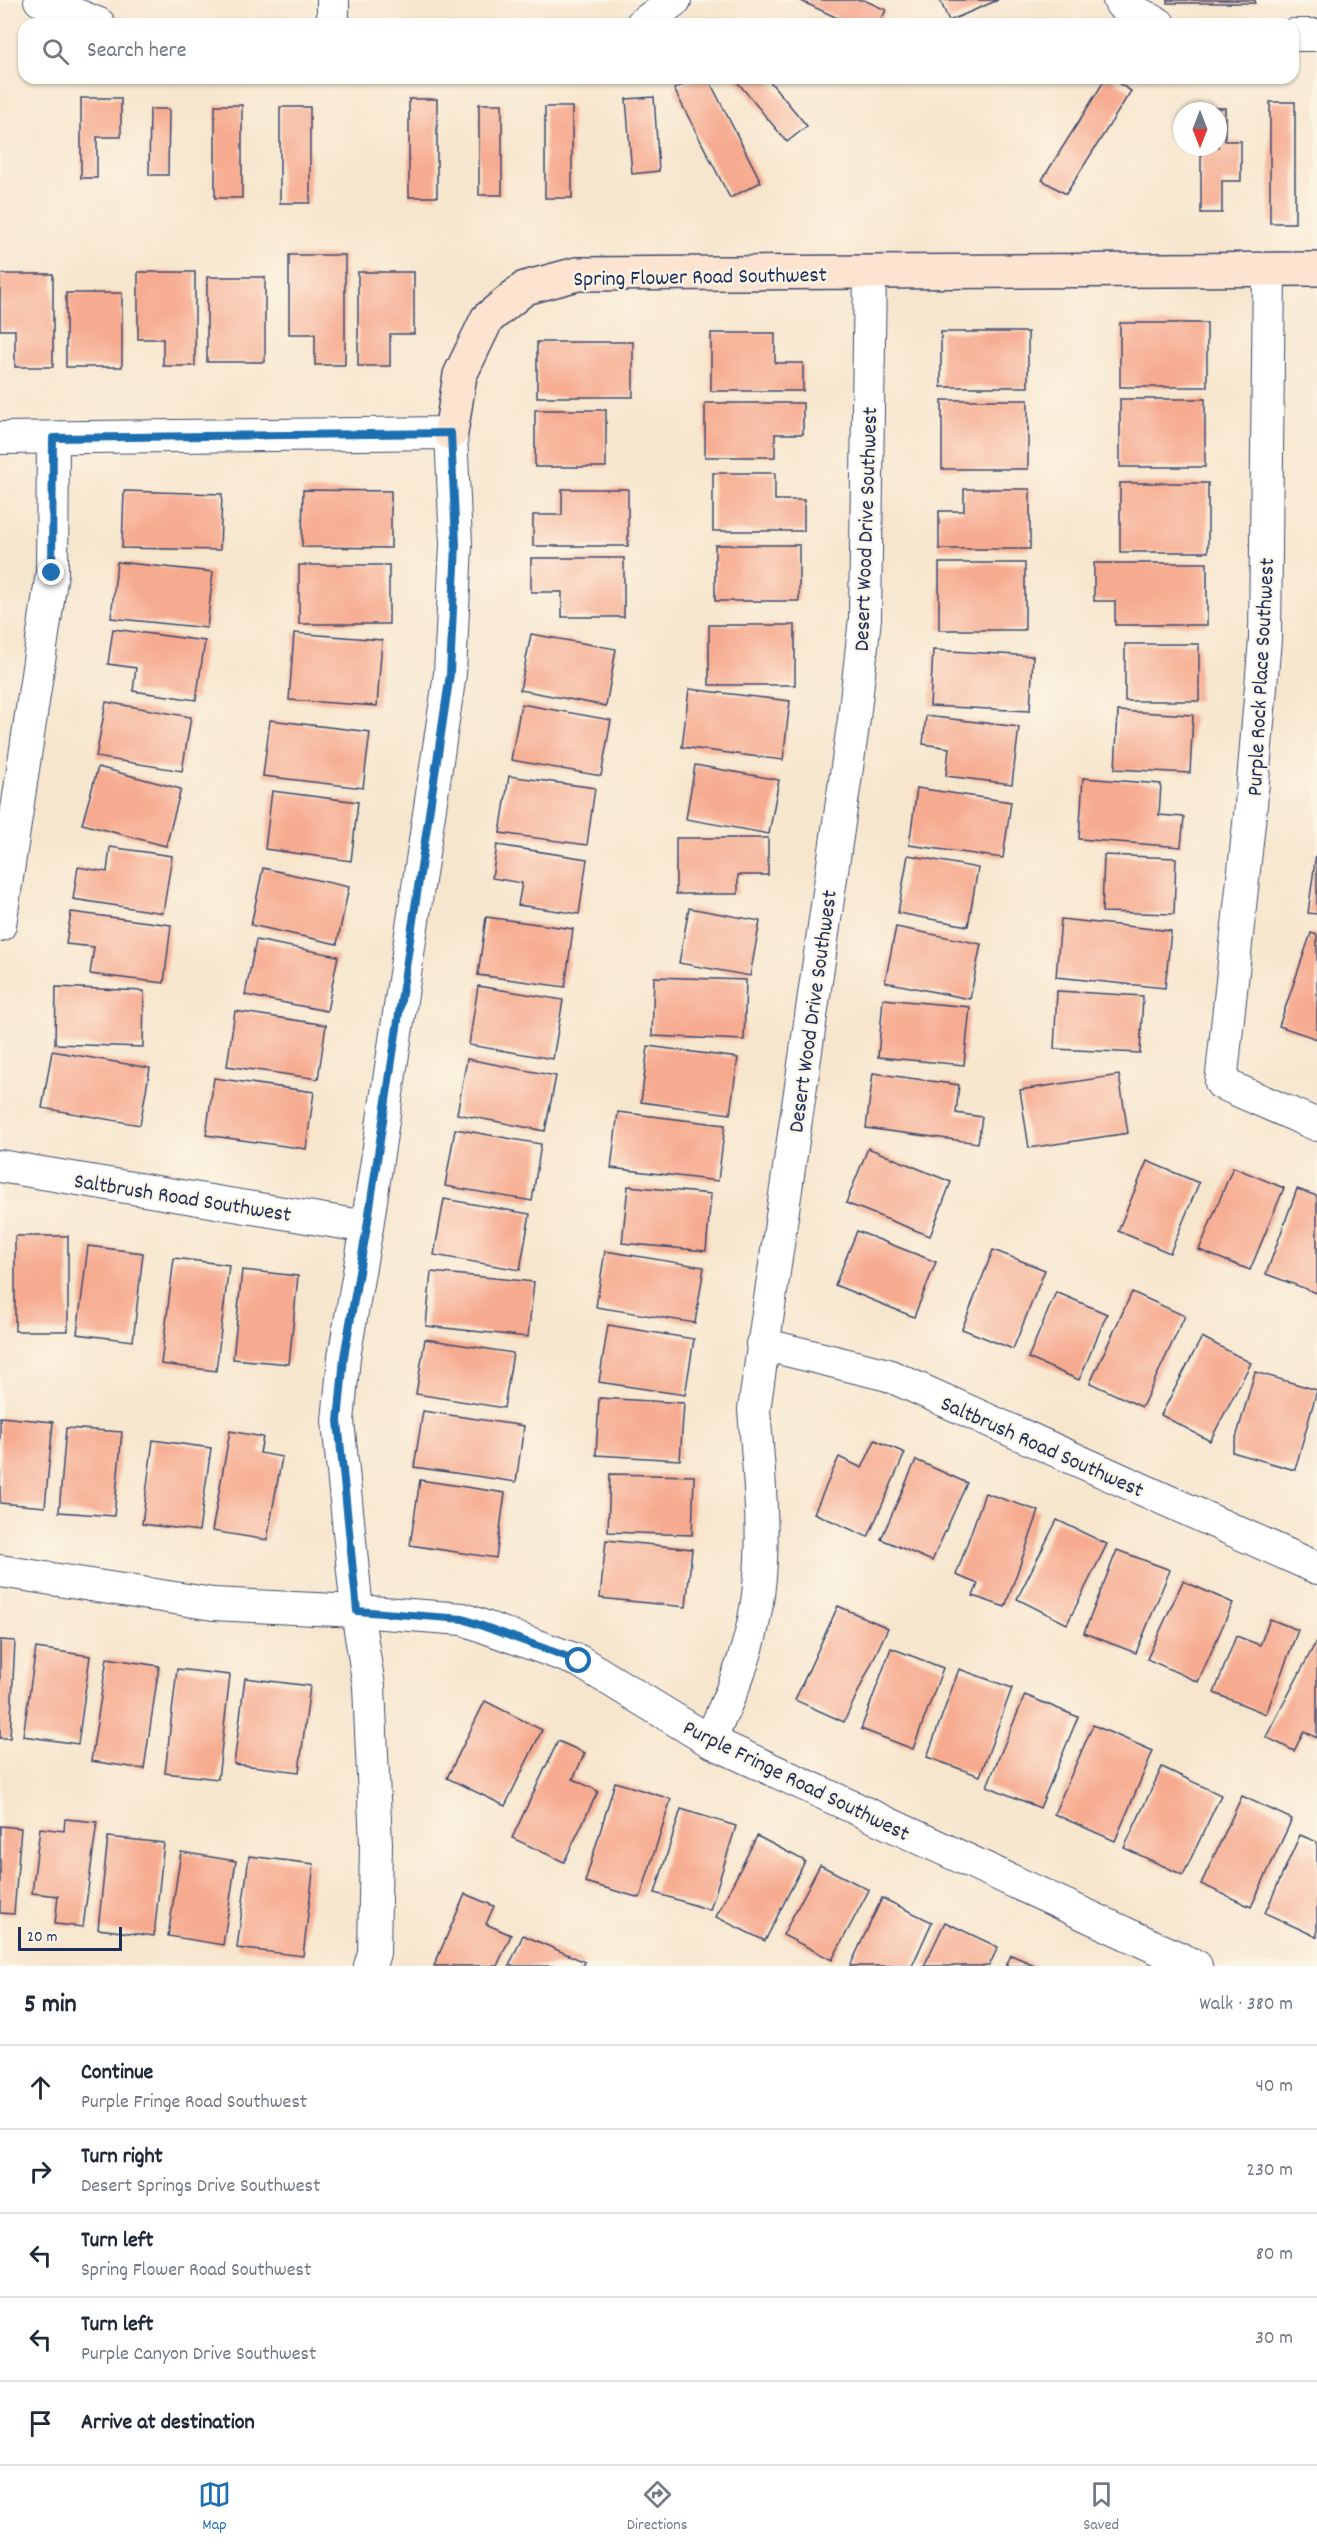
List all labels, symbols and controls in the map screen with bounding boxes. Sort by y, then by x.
search box [18,18,1299,84]
icon: search [39,35,72,68]
text: Search here [87,36,186,67]
north arrow [1173,102,1227,156]
street label: Spring Flower Road Southwest [573,261,827,296]
street label: Desert Wood Drive Southwest [848,406,887,652]
street label: Purple Rock Place Southwest [1241,557,1284,797]
route end [38,559,64,585]
street label: Desert Wood Drive Southwest [782,888,847,1135]
street label: Saltbrush Road Southwest [72,1167,293,1232]
street label: Saltbrush Road Southwest [935,1389,1148,1507]
route start [565,1647,591,1673]
street label: Purple Fringe Road Southwest [677,1714,914,1851]
scale bar [18,1924,122,1952]
text: 20 m [27,1926,57,1949]
text: 5 min [24,1987,77,2024]
text: Walk · 380 m [1199,1991,1293,2019]
text: Continue [81,2058,153,2089]
icon: ahead [24,2071,57,2104]
text: 40 m [1255,2073,1293,2101]
text: Purple Fringe Road Southwest [81,2089,307,2117]
text: Turn right [81,2142,163,2173]
icon: right [24,2155,57,2188]
text: 230 m [1246,2157,1293,2185]
text: Desert Springs Drive Southwest [81,2173,320,2201]
text: Turn left [81,2226,153,2257]
icon: left [24,2239,57,2272]
text: 80 m [1256,2241,1293,2269]
text: Spring Flower Road Southwest [81,2257,311,2285]
text: Turn left [81,2310,153,2341]
icon: left [24,2323,57,2356]
text: 30 m [1255,2325,1293,2353]
text: Purple Canyon Drive Southwest [81,2341,316,2369]
icon: arrive [24,2407,57,2440]
text: Arrive at destination [81,2408,255,2439]
tab: Map [198,2478,231,2537]
tab: Directions [627,2478,687,2537]
tab: Saved [1083,2478,1119,2537]

